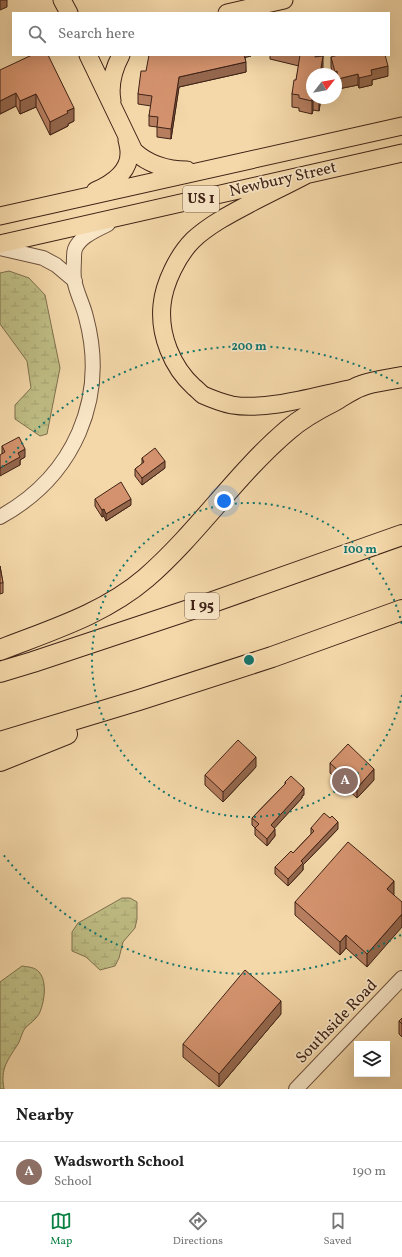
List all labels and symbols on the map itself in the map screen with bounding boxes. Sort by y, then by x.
north arrow [306,68,342,104]
street label: Newbury Street [227,157,339,203]
road number: US 1 [183,186,219,212]
text: 200 m [231,339,267,355]
your location [214,491,234,511]
text: 100 m [343,542,377,558]
road number: I 95 [185,593,219,619]
centre of rings [242,653,256,667]
pin: A [332,766,358,796]
street label: Southside Road [291,975,383,1069]

